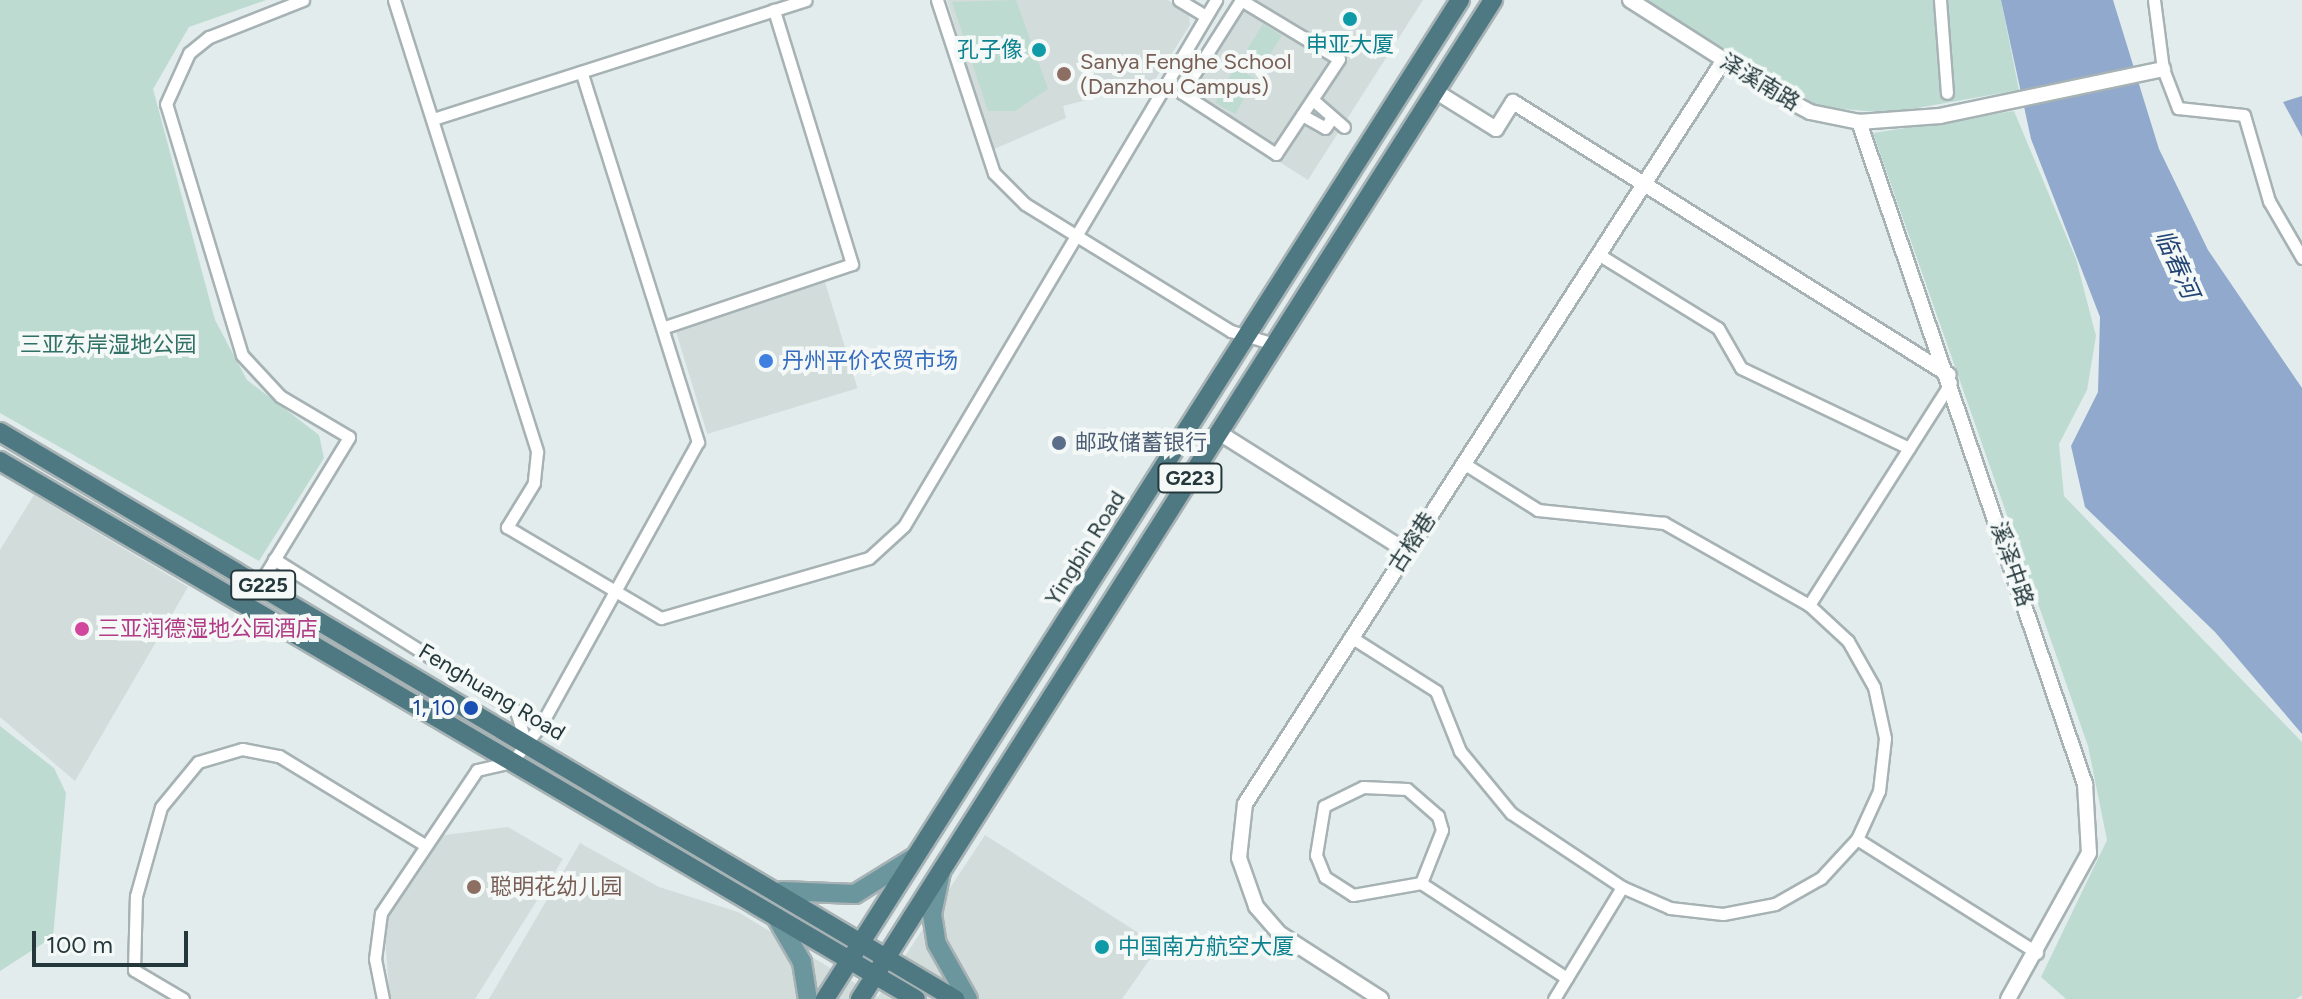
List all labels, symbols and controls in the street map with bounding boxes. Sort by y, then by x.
marker: 申亚大厦 [1341,10,1359,28]
place label: 申亚大厦 [1306,32,1394,58]
place label: 孔子像 [957,37,1023,63]
marker: 孔子像 [1030,41,1048,59]
place label: Sanya Fenghe School (Danzhou Campus) [1080,48,1292,100]
street label: 泽溪南路 [1715,48,1805,116]
marker: Sanya Fenghe School (Danzhou Campus) [1055,65,1073,83]
water label: 临春河 [2149,225,2205,303]
park label: 三亚东岸湿地公园 [20,332,196,358]
place label: 丹州平价农贸市场 [782,348,958,374]
marker: 丹州平价农贸市场 [757,352,775,370]
place label: 邮政储蓄银行 [1075,430,1207,456]
marker: 邮政储蓄银行 [1050,434,1068,452]
road number: G223 [1156,462,1224,494]
street label: Yingbin Road [1039,486,1131,610]
street label: 古榕巷 [1383,507,1441,577]
street label: 溪泽中路 [1985,518,2039,610]
road number: G225 [229,569,297,601]
place label: 三亚润德湿地公园酒店 [98,616,318,642]
marker: 三亚润德湿地公园酒店 [73,620,91,638]
street label: Fenghuang Road [414,638,570,746]
place label: 1, 10 [412,695,455,721]
marker: 1, 10 [462,699,480,717]
place label: 聪明花幼儿园 [490,874,622,900]
marker: 聪明花幼儿园 [465,878,483,896]
scale bar [36,915,192,965]
text: 100 m [46,930,113,959]
place label: 中国南方航空大厦 [1118,934,1294,960]
marker: 中国南方航空大厦 [1093,938,1111,956]

